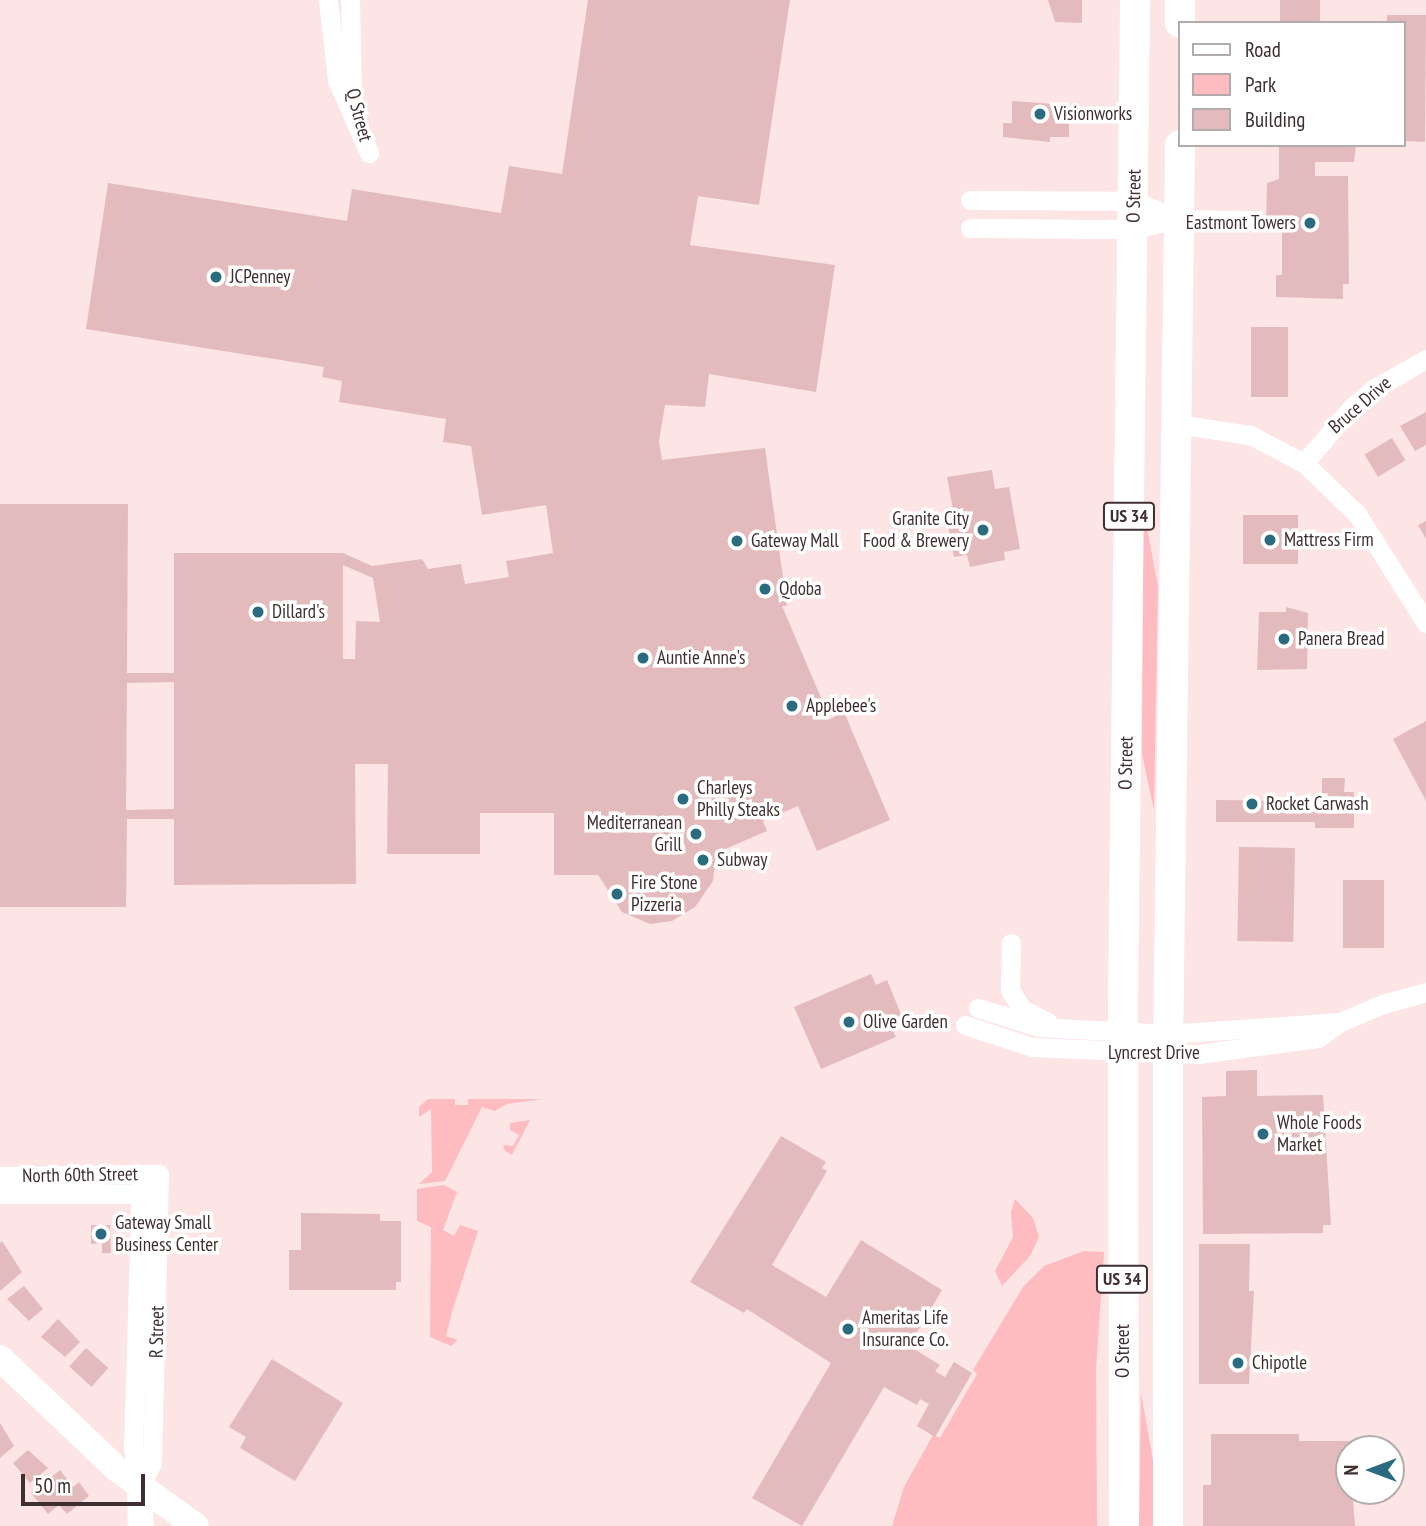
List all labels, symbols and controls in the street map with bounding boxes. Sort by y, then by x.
legend [1178,21,1405,147]
text: Road [1245,36,1281,63]
text: Park [1245,71,1276,98]
street label: Q Street [341,86,377,144]
place label: Visionworks [1054,103,1132,125]
marker: Visionworks [1032,106,1048,122]
text: Building [1245,106,1305,133]
street label: O Street [1122,169,1146,223]
place label: Eastmont Towers [1185,212,1296,234]
marker: Eastmont Towers [1302,215,1318,231]
place label: JCPenney [230,266,290,288]
marker: JCPenney [208,269,224,285]
street label: Bruce Drive [1324,372,1396,438]
road number: US 34 [1103,502,1155,530]
place label: Granite City Food & Brewery [863,508,969,552]
marker: Granite City Food & Brewery [975,522,991,538]
place label: Mattress Firm [1284,529,1374,551]
place label: Gateway Mall [751,530,839,552]
marker: Mattress Firm [1262,532,1278,548]
marker: Gateway Mall [729,533,745,549]
place label: Qdoba [779,578,822,600]
marker: Qdoba [757,581,773,597]
place label: Dillard's [272,601,325,623]
marker: Dillard's [250,604,266,620]
place label: Panera Bread [1298,628,1385,650]
marker: Panera Bread [1276,631,1292,647]
place label: Auntie Anne's [657,647,746,669]
marker: Auntie Anne's [635,650,651,666]
place label: Applebee's [806,695,876,717]
marker: Applebee's [784,698,800,714]
street label: O Street [1114,736,1138,790]
place label: Charleys Philly Steaks [697,777,781,821]
marker: Charleys Philly Steaks [675,791,691,807]
place label: Rocket Carwash [1266,793,1368,815]
marker: Rocket Carwash [1244,796,1260,812]
place label: Mediterranean Grill [587,812,682,856]
marker: Mediterranean Grill [688,826,704,842]
place label: Subway [717,849,767,871]
marker: Subway [695,852,711,868]
place label: Fire Stone Pizzeria [631,872,698,916]
marker: Fire Stone Pizzeria [609,886,625,902]
place label: Olive Garden [863,1011,948,1033]
marker: Olive Garden [841,1014,857,1030]
street label: Lyncrest Drive [1108,1042,1200,1064]
place label: Whole Foods Market [1277,1112,1362,1156]
marker: Whole Foods Market [1255,1126,1271,1142]
street label: North 60th Street [22,1163,138,1187]
place label: Gateway Small Business Center [115,1212,218,1256]
marker: Gateway Small Business Center [93,1226,109,1242]
road number: US 34 [1096,1264,1148,1294]
street label: R Street [145,1306,169,1358]
place label: Ameritas Life Insurance Co. [862,1307,949,1351]
marker: Ameritas Life Insurance Co. [840,1321,856,1337]
street label: O Street [1112,1324,1134,1378]
place label: Chipotle [1252,1352,1307,1374]
marker: Chipotle [1230,1355,1246,1371]
north arrow [1335,1435,1405,1505]
scale bar [24,1460,149,1504]
text: N [1339,1465,1363,1475]
text: 50 m [34,1472,71,1499]

